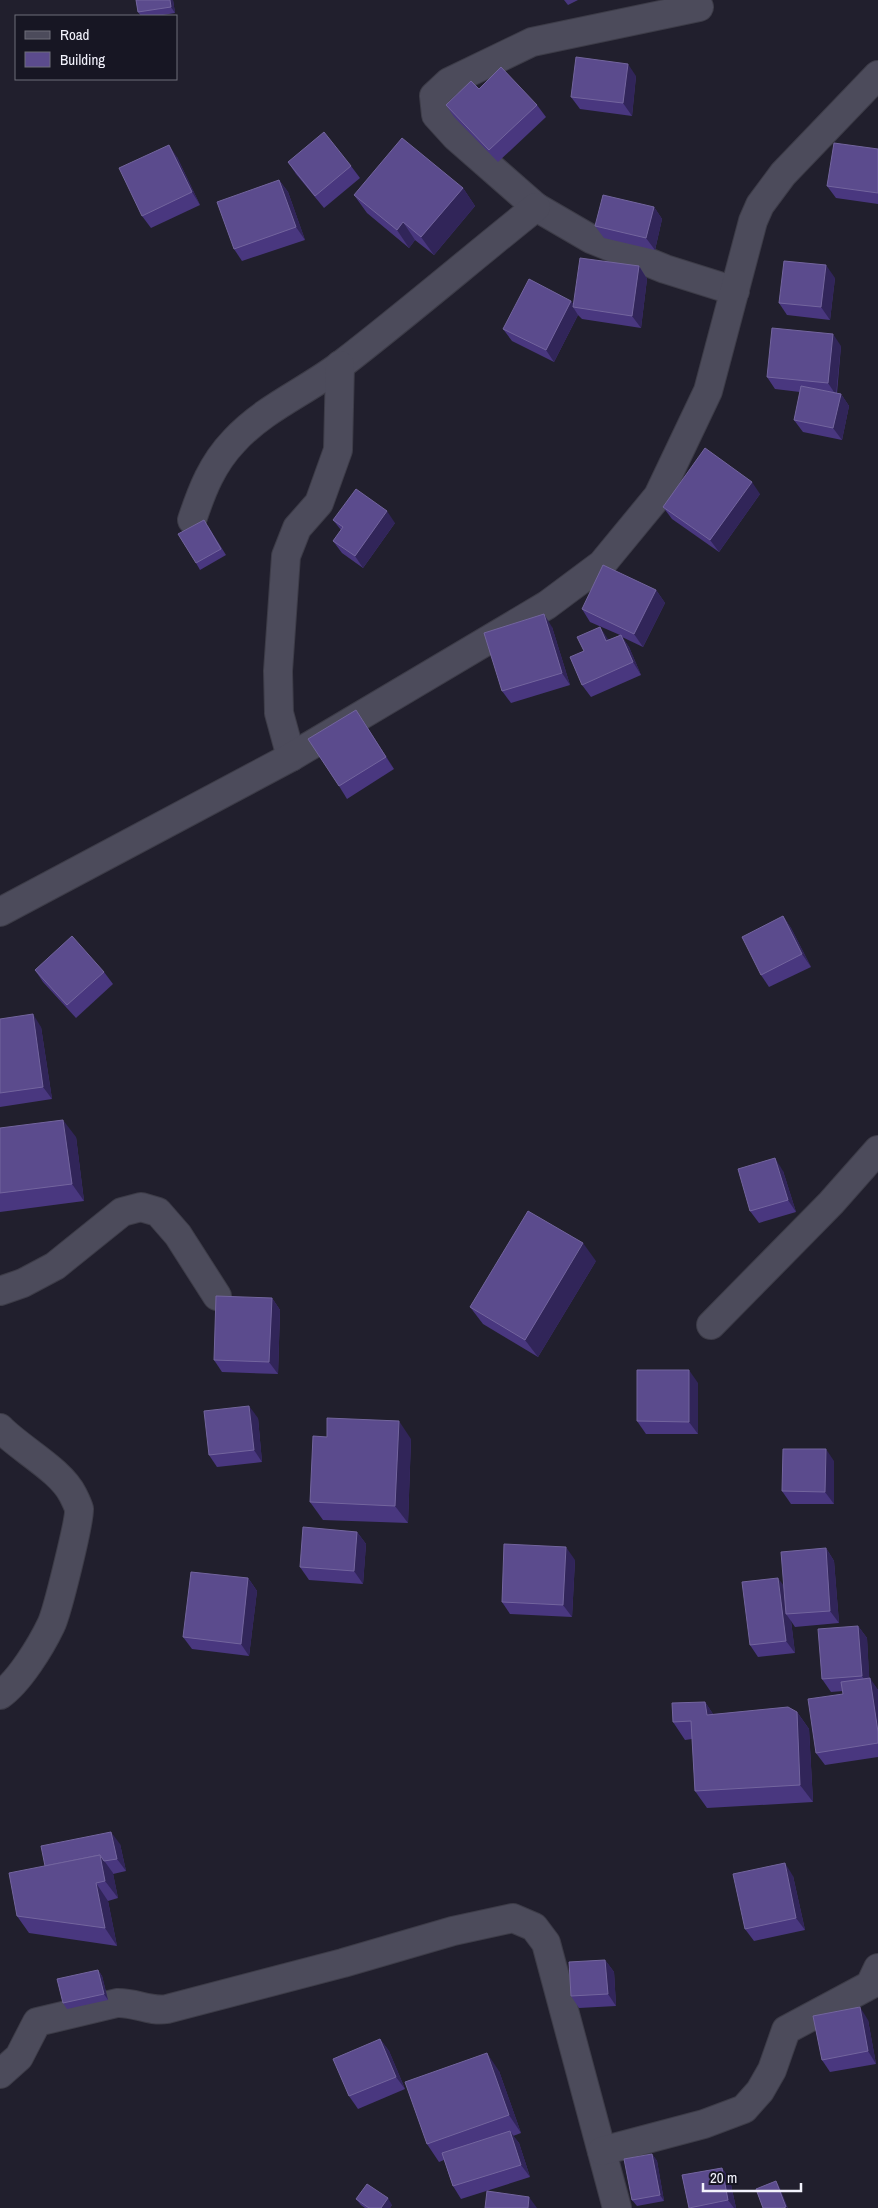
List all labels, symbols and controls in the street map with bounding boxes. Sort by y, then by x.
legend [15,15,178,80]
text: Road [60,24,89,45]
text: Building [60,49,105,70]
scale bar [703,2160,800,2192]
text: 20 m [710,2167,737,2188]

